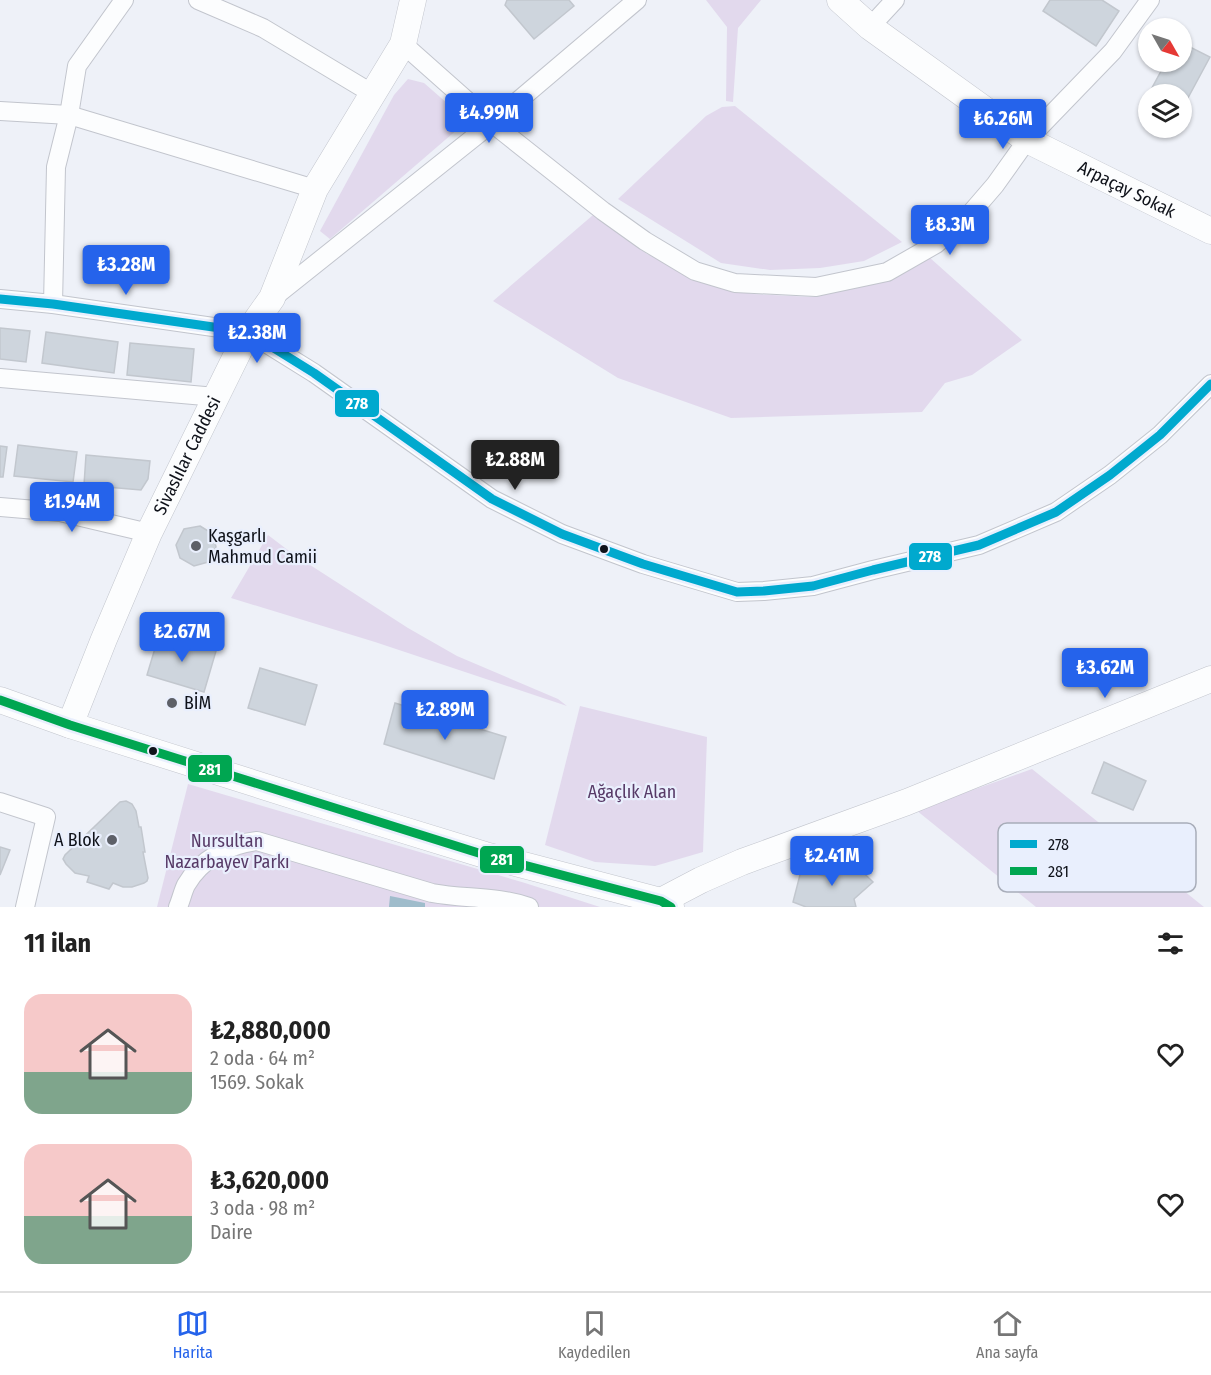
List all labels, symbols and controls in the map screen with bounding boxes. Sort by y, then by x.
north arrow [1138,18,1192,72]
map controls [1138,18,1192,138]
button: layers [1138,84,1192,138]
pin: ₺4.99M [440,93,538,144]
pin: ₺6.26M [954,99,1052,150]
text: ₺4.99M [459,100,519,124]
text: ₺6.26M [973,106,1033,130]
street label: Arpaçay Sokak [1074,156,1180,223]
pin: ₺8.3M [908,205,992,256]
text: ₺8.3M [925,212,975,236]
pin: ₺3.28M [77,245,175,296]
text: ₺3.28M [97,252,155,276]
pin: ₺2.38M [208,313,306,364]
text: ₺2.38M [228,320,286,344]
line badge: 278 [334,389,380,418]
street label: Sivaslılar Caddesi [149,393,226,518]
text: 278 [345,394,369,413]
pin: ₺2.88M [466,440,564,491]
text: ₺2.88M [485,447,545,471]
pin: ₺1.94M [23,482,121,533]
text: ₺1.94M [44,489,100,513]
place label: Kaşgarlı Mahmud Camii [208,525,317,568]
marker: Kaşgarlı Mahmud Camii [189,539,203,553]
line badge: 278 [908,542,953,571]
unlabelled marker [598,543,610,555]
text: 278 [918,547,942,566]
pin: ₺2.67M [133,612,231,663]
text: ₺2.67M [154,619,210,643]
pin: ₺3.62M [1056,648,1154,699]
text: ₺3.62M [1076,655,1134,679]
pin: ₺2.89M [396,690,494,741]
place label: BİM [184,692,211,714]
marker: BİM [165,696,179,710]
text: ₺2.89M [415,697,475,721]
unlabelled marker [147,745,159,757]
line badge: 281 [187,754,233,783]
text: 281 [198,760,221,779]
park label: Ağaçlık Alan [588,781,676,803]
legend [998,823,1196,892]
place label: A Blok [54,829,101,851]
park label: Nursultan Nazarbayev Parkı [164,830,290,873]
marker: A Blok [105,833,119,847]
text: 278 [1048,835,1069,854]
pin: ₺2.41M [783,836,881,887]
text: ₺2.41M [804,843,860,867]
line badge: 281 [479,845,525,874]
text: 281 [490,850,513,869]
text: 281 [1048,862,1069,881]
icon: filters [1154,927,1187,960]
text: 11 ilan [24,928,91,959]
text: ₺2,880,000 [210,1015,331,1046]
icon: home [72,1018,144,1090]
icon: heart [1154,1038,1187,1071]
text: 2 oda · 64 m² [210,1046,315,1070]
text: 1569. Sokak [210,1070,304,1094]
text: ₺3,620,000 [210,1165,329,1196]
icon: home [72,1168,144,1240]
icon: heart [1154,1188,1187,1221]
text: 3 oda · 98 m² [210,1196,315,1220]
text: Daire [210,1220,253,1244]
tab: Harita [173,1307,213,1362]
tab: Kaydedilen [558,1307,631,1362]
tab: Ana sayfa [976,1307,1038,1362]

